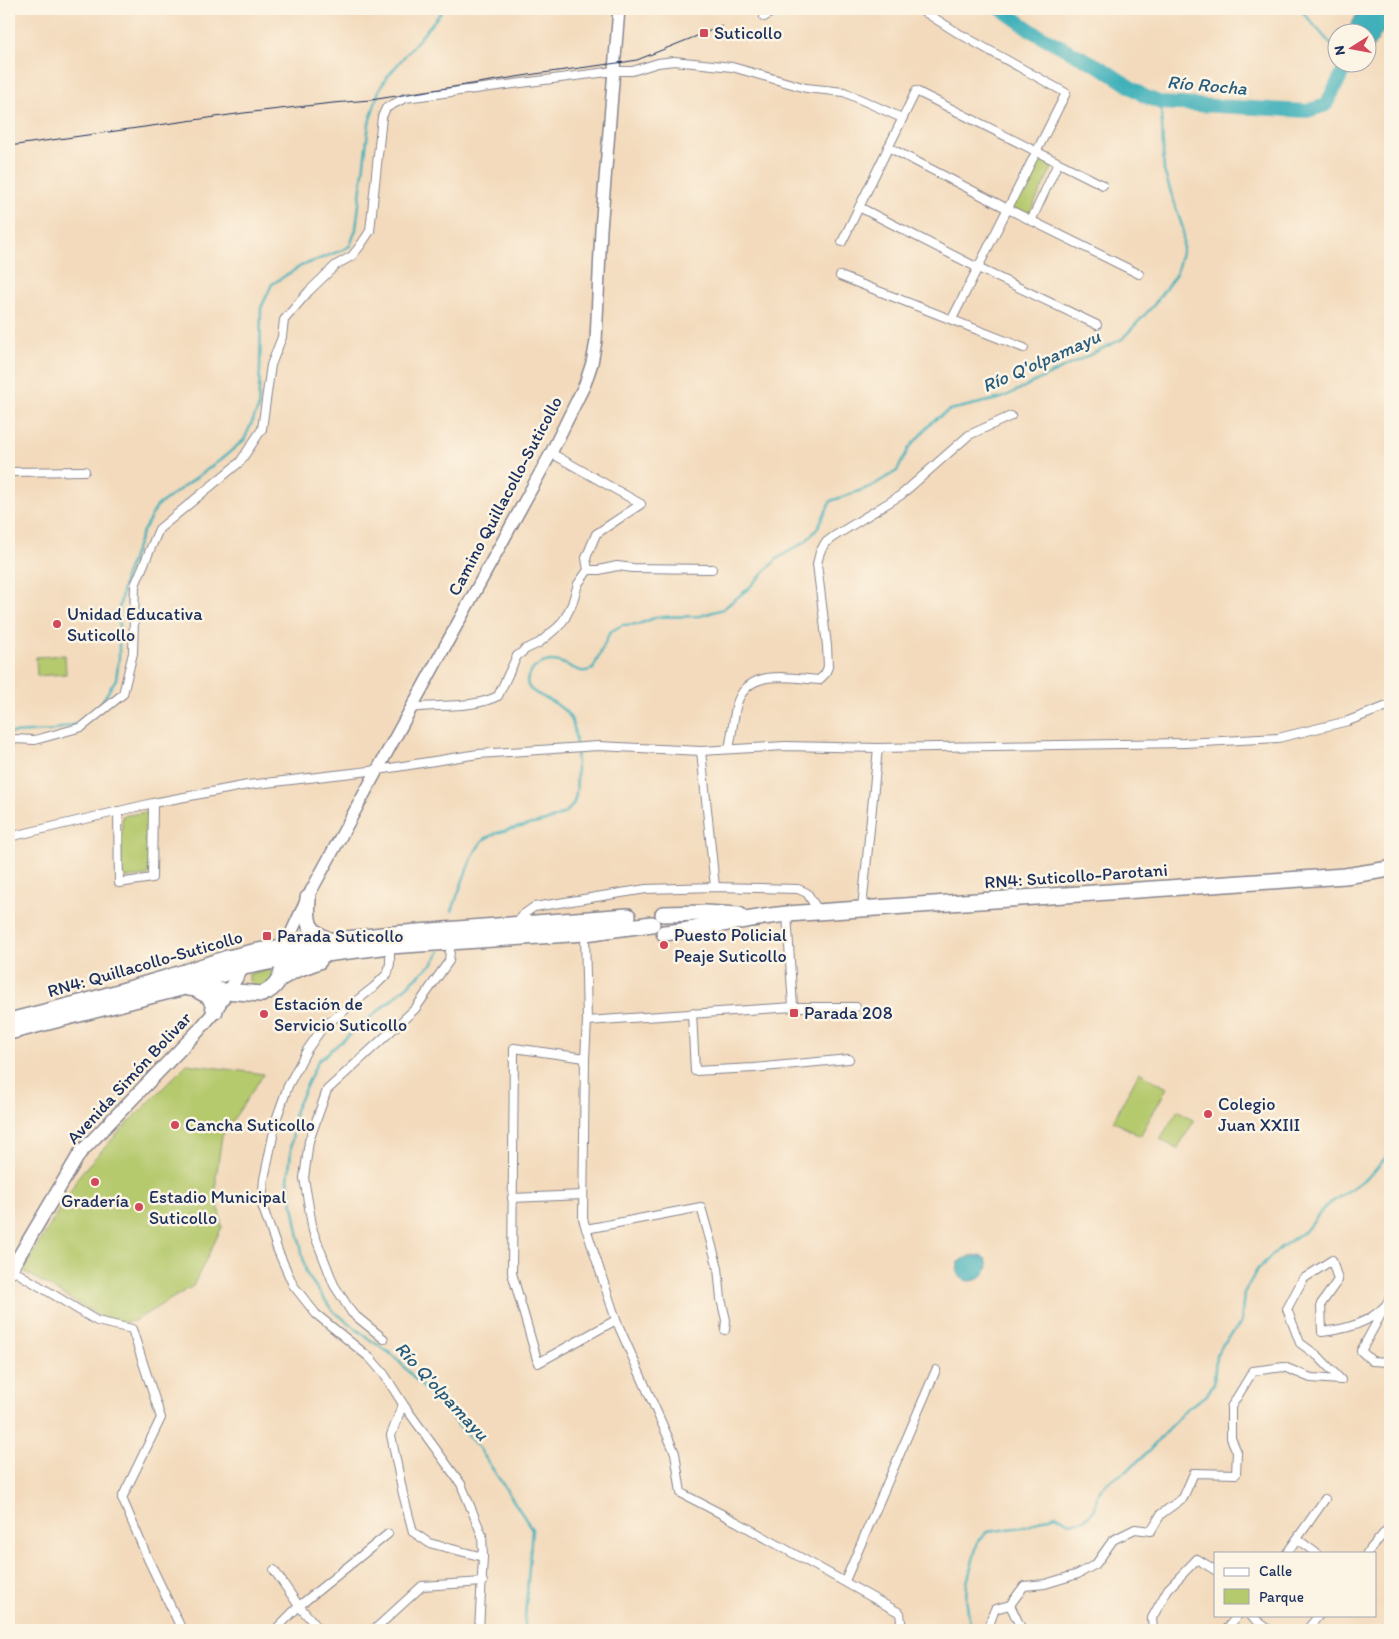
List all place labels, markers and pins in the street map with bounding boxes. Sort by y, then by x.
place label: Suticollo [714,22,782,44]
marker: Suticollo [698,27,710,39]
place label: Unidad Educativa Suticollo [67,603,203,646]
marker: Unidad Educativa Suticollo [51,618,63,630]
place label: Puesto Policial Peaje Suticollo [674,924,787,967]
place label: Parada Suticollo [277,925,404,947]
marker: Parada Suticollo [261,930,273,942]
marker: Puesto Policial Peaje Suticollo [658,939,670,951]
place label: Estación de Servicio Suticollo [274,993,407,1036]
place label: Parada 208 [804,1002,893,1024]
marker: Parada 208 [788,1007,800,1019]
marker: Estación de Servicio Suticollo [258,1008,270,1020]
place label: Colegio Juan XXIII [1218,1093,1300,1136]
marker: Colegio Juan XXIII [1202,1108,1214,1120]
place label: Cancha Suticollo [185,1114,315,1136]
marker: Cancha Suticollo [169,1119,181,1131]
marker: Gradería [89,1176,101,1188]
place label: Estadio Municipal Suticollo [149,1186,286,1229]
place label: Gradería [61,1190,130,1212]
marker: Estadio Municipal Suticollo [133,1201,145,1213]

